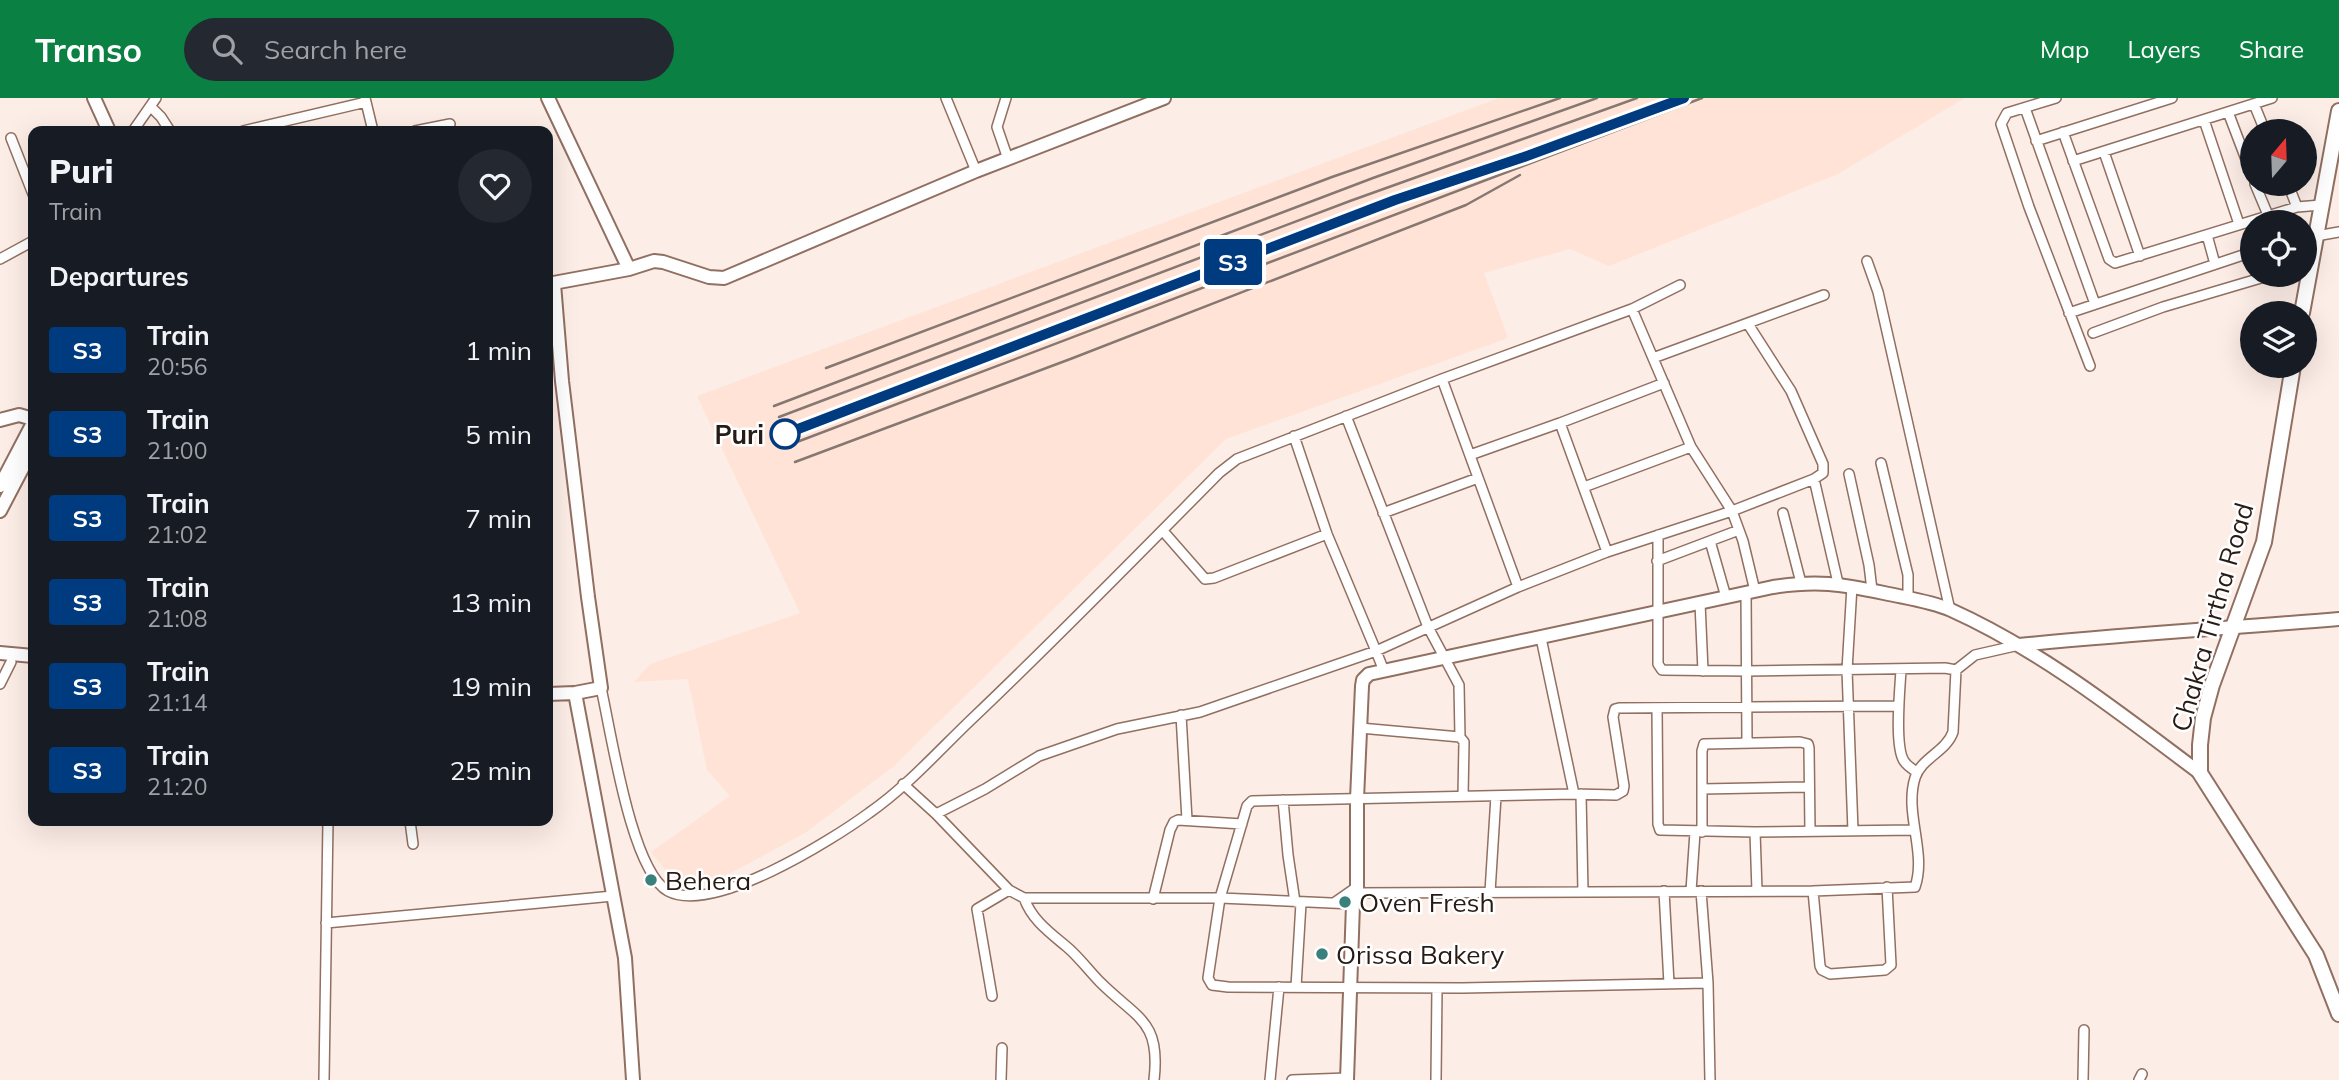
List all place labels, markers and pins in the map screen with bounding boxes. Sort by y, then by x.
place label: Puri [714,418,764,451]
marker: Puri [770,419,800,449]
place label: Behera [665,864,751,897]
marker: Behera [643,872,659,888]
place label: Oven Fresh [1359,886,1495,919]
marker: Oven Fresh [1337,894,1353,910]
place label: Orissa Bakery [1336,938,1505,971]
marker: Orissa Bakery [1314,946,1330,962]

